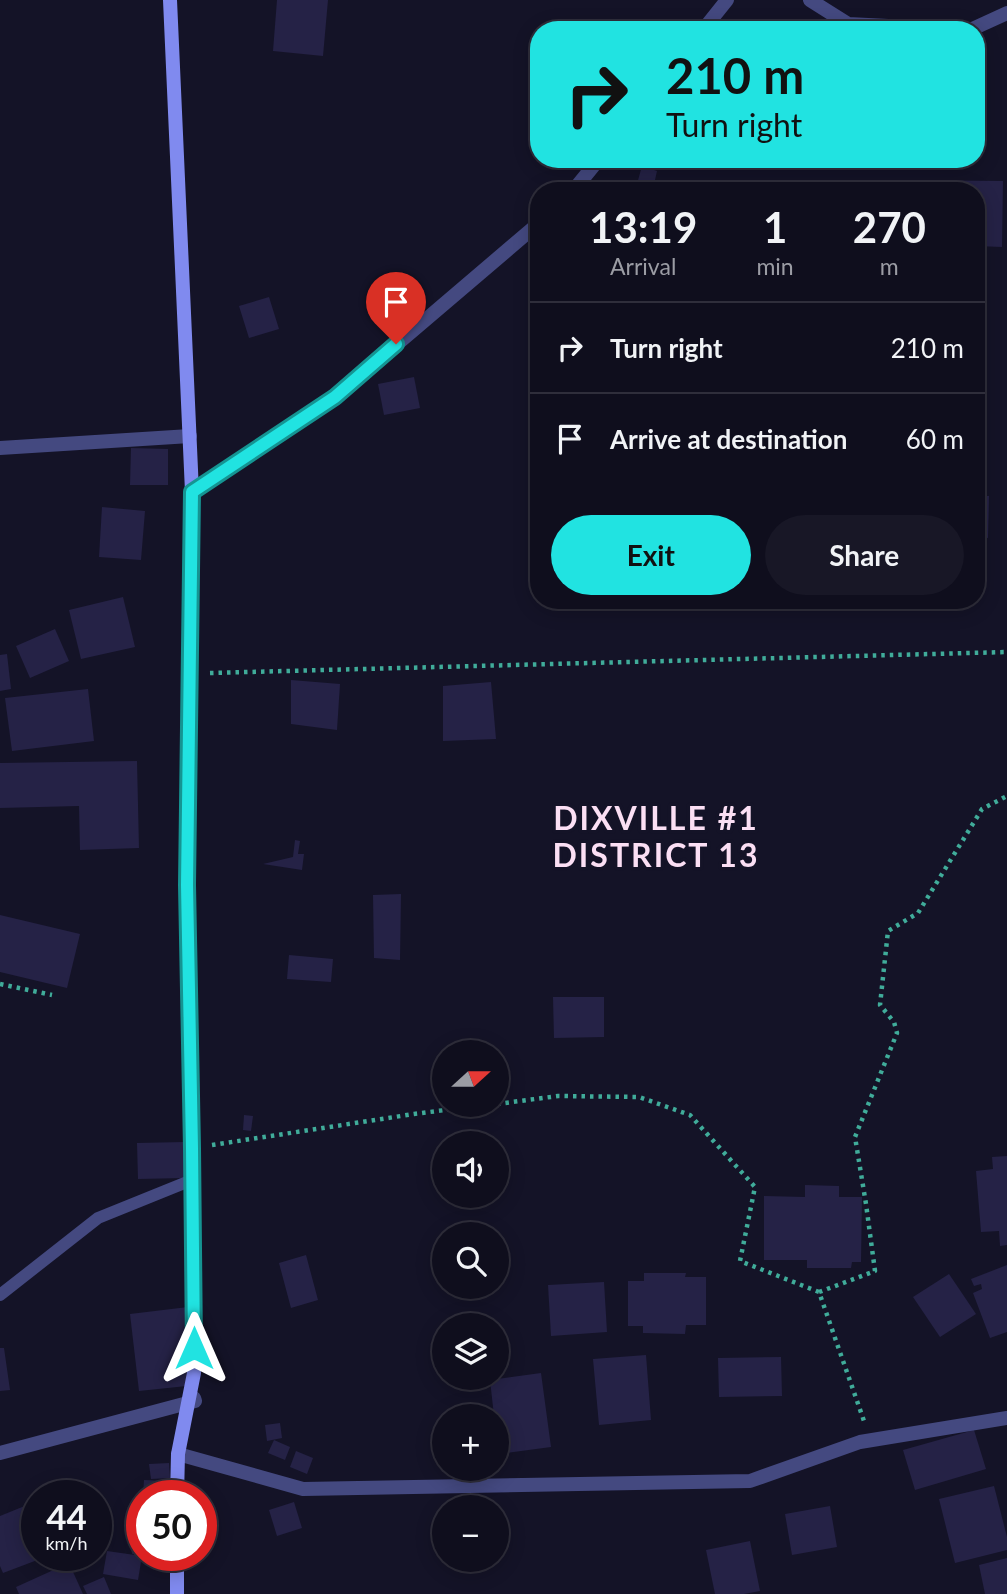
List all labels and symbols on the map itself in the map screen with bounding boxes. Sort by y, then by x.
pin [366,272,426,344]
district label: DIXVILLE #1 DISTRICT 13 [553,798,759,874]
north arrow [432,1040,509,1116]
position arrow [157,1311,231,1385]
speed limit sign: 50 [126,1480,217,1571]

